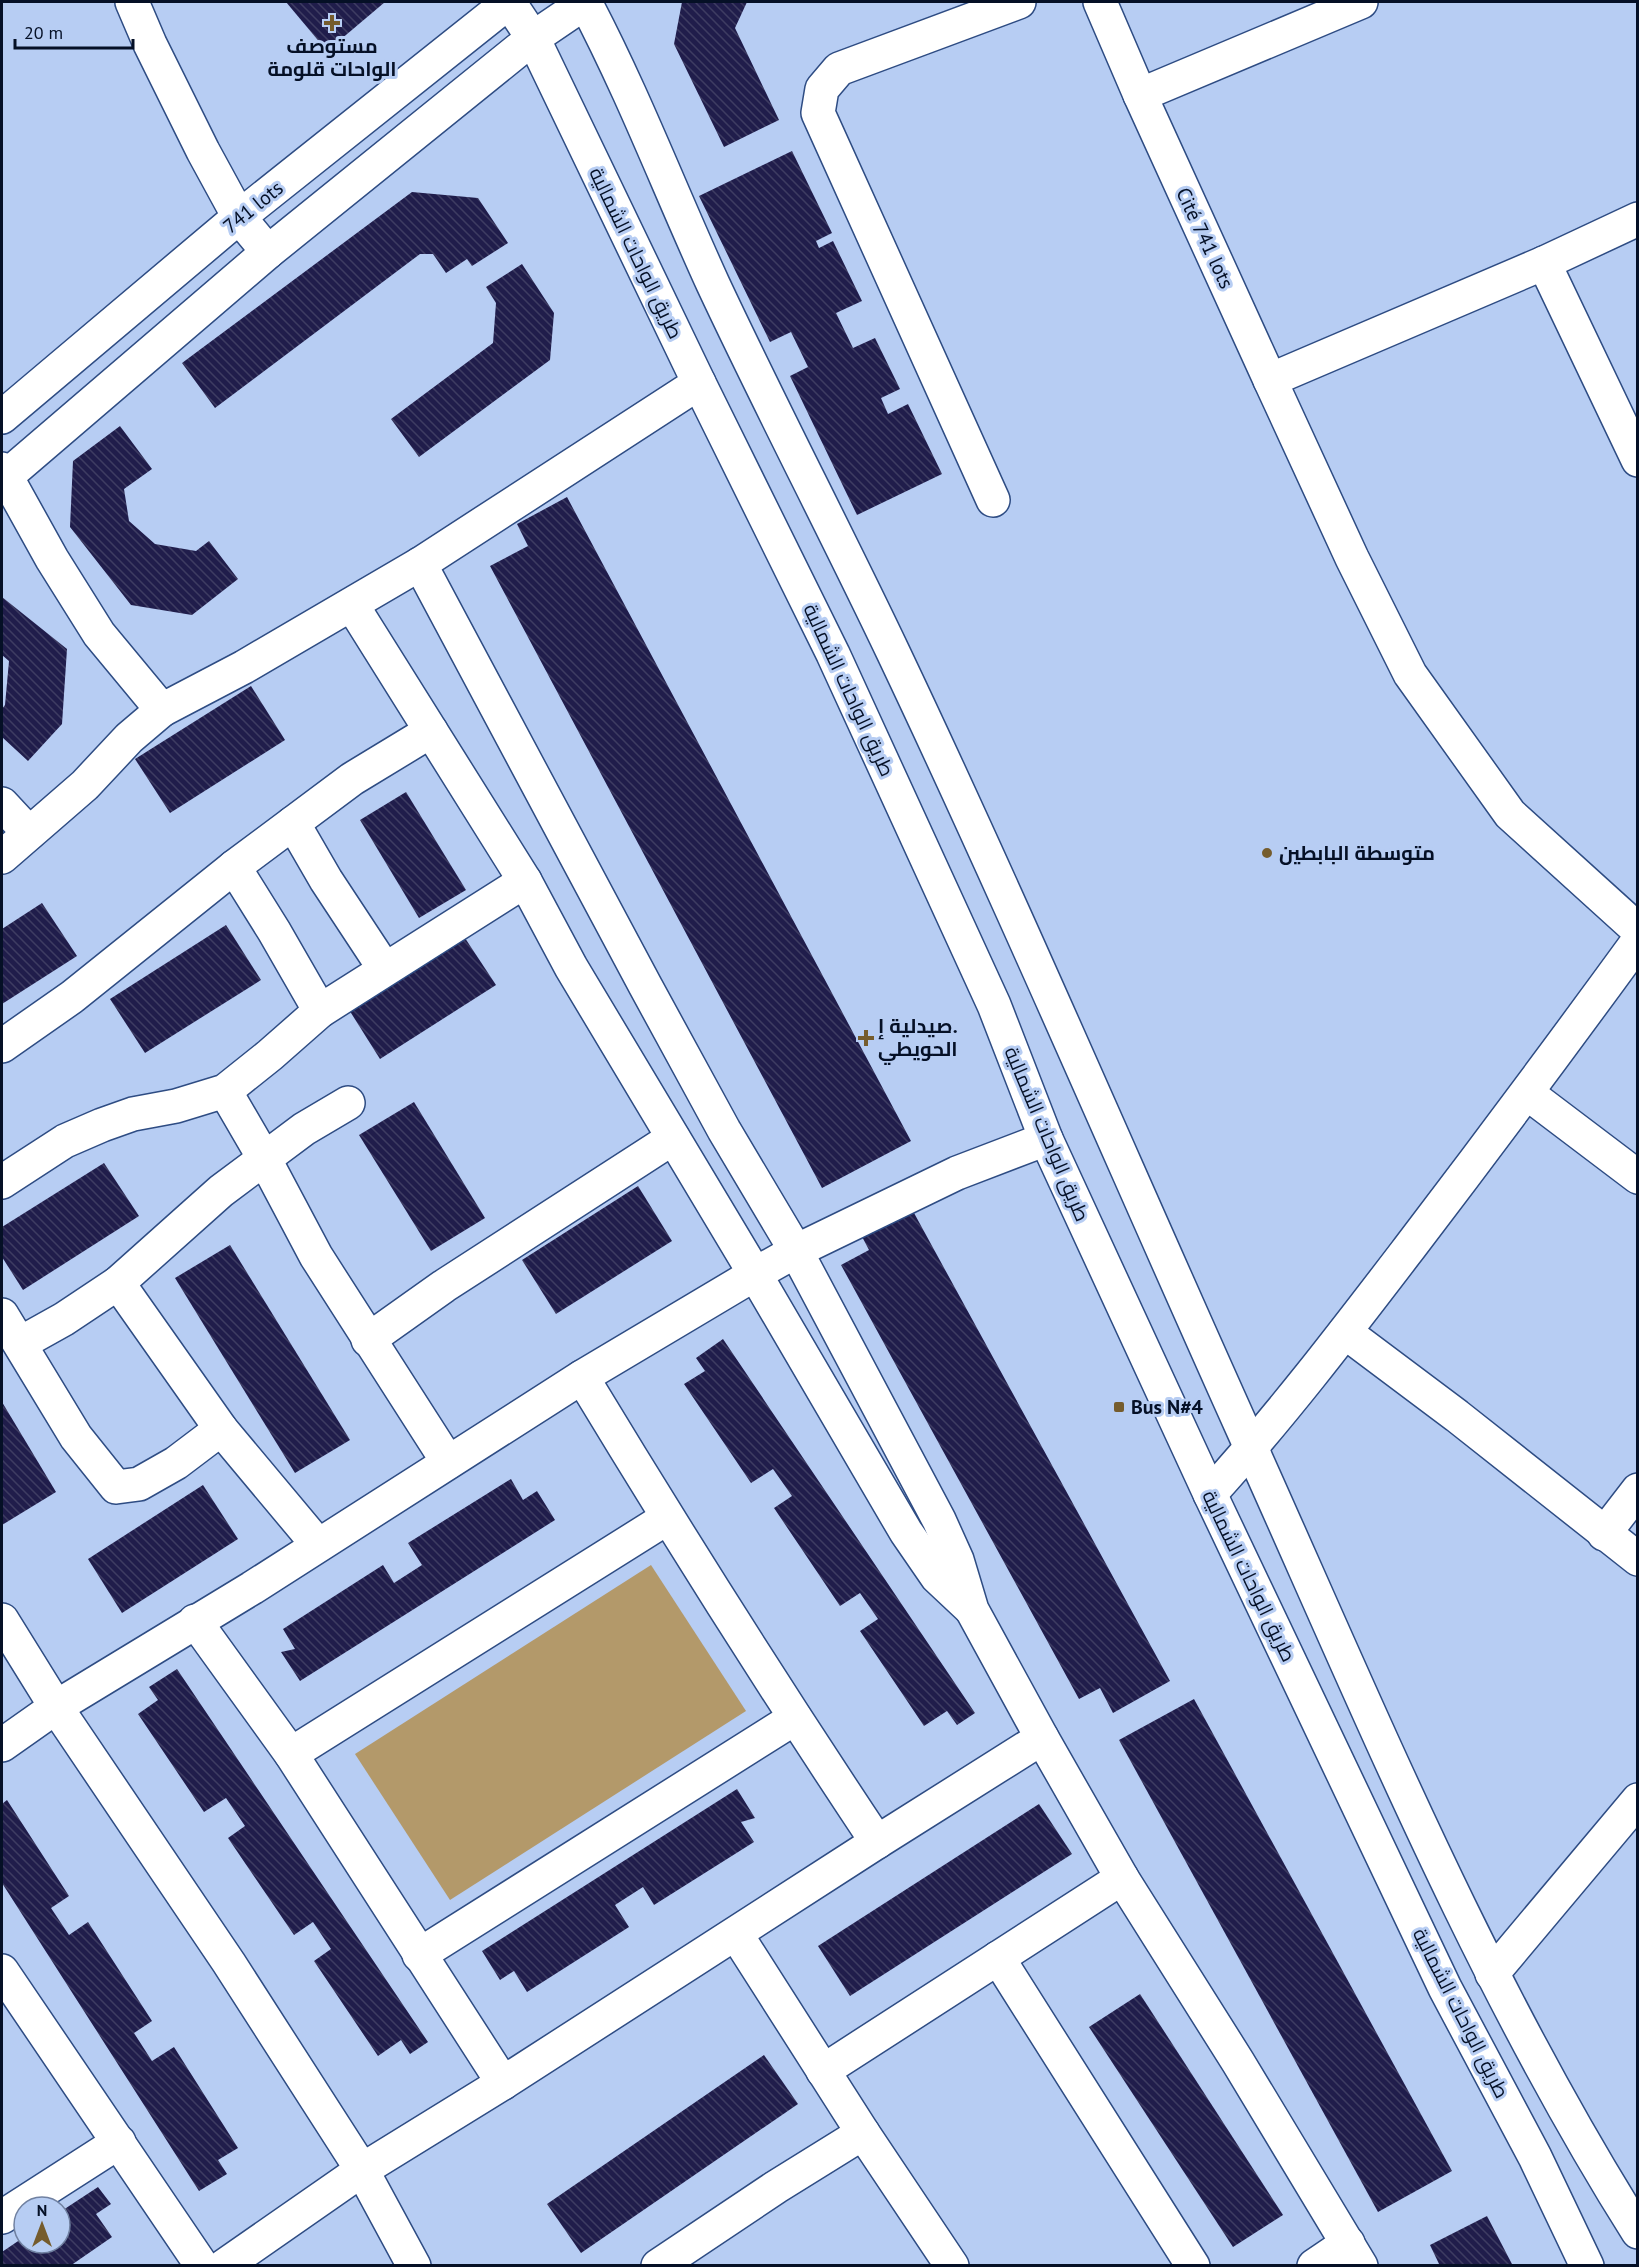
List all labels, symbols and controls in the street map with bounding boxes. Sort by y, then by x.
scale bar [15,12,134,50]
marker: مستوصف الواحات قلومة [323,14,341,32]
text: 20 m [24,21,63,44]
place label: مستوصف الواحات قلومة [268,33,396,82]
street label: طريق الواحات الشمالية [583,163,689,343]
street label: 741 lots [218,175,288,239]
street label: Cité 741 lots [1170,183,1240,293]
street label: طريق الواحات الشمالية [798,600,900,780]
place label: متوسطة البابطين [1279,840,1435,866]
marker: متوسطة البابطين [1260,846,1274,860]
place label: صيدلية إ. الحويطي [878,1013,958,1065]
marker: صيدلية إ. الحويطي [859,1031,873,1045]
street label: طريق الواحات الشمالية [998,1043,1096,1225]
place label: Bus N#4 [1131,1394,1204,1420]
marker: Bus N#4 [1112,1400,1126,1414]
street label: طريق الواحات الشمالية [1196,1486,1302,1666]
street label: طريق الواحات الشمالية [1407,1924,1515,2102]
north arrow [12,2195,72,2255]
text: N [37,2200,47,2220]

